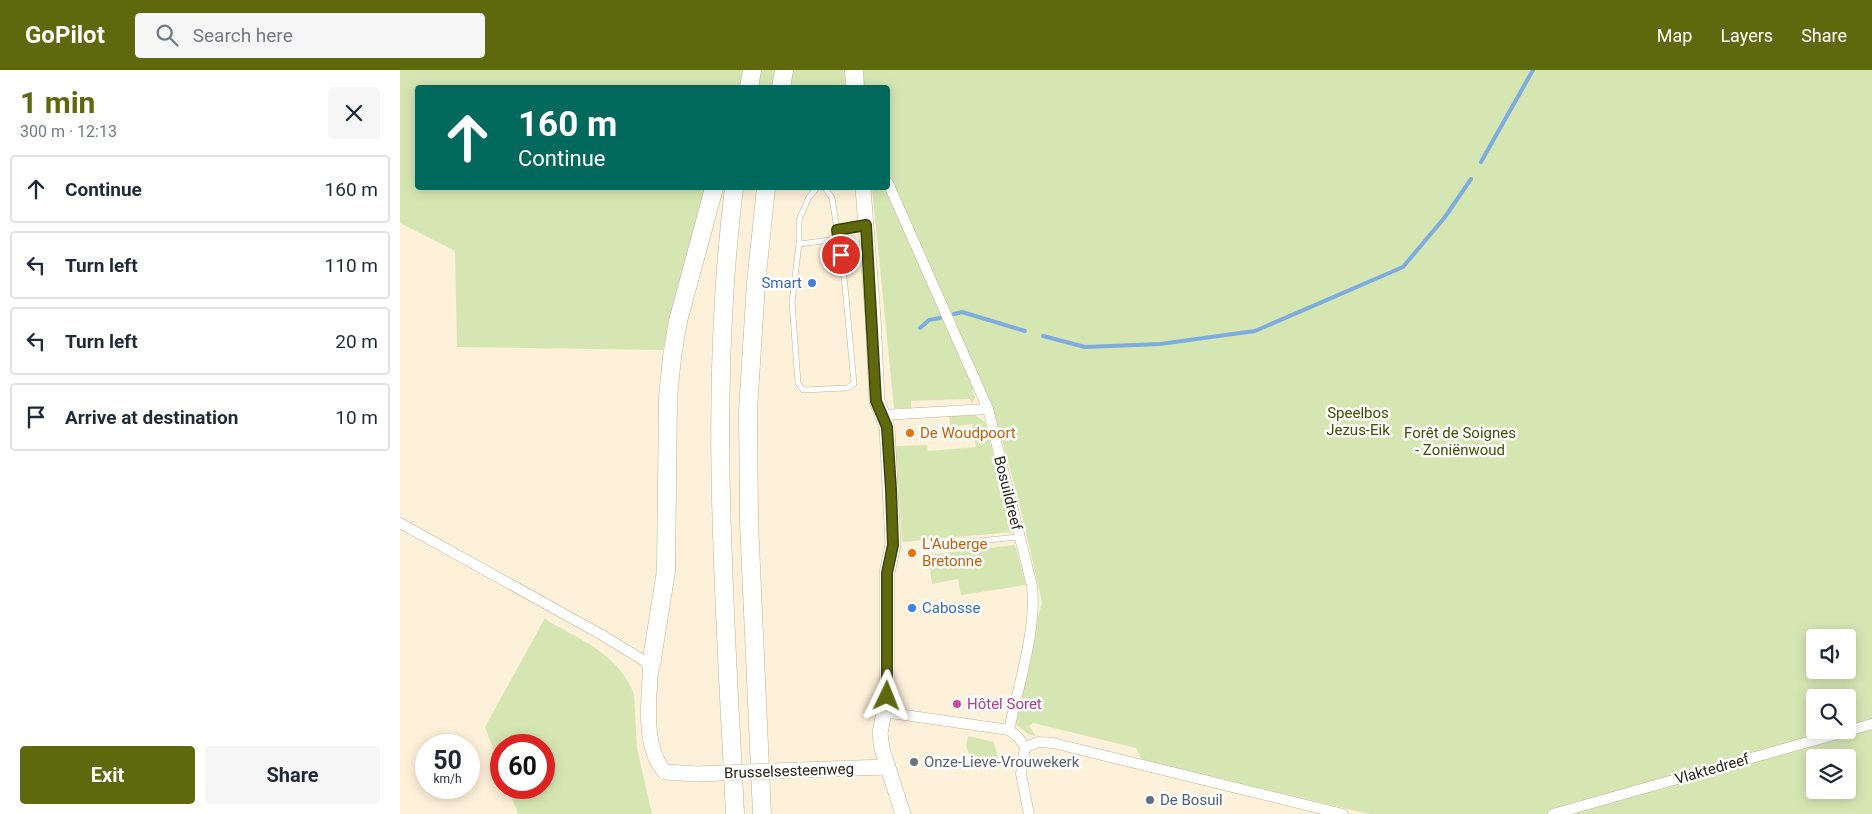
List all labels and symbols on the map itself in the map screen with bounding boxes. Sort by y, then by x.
pin [820,234,862,276]
place label: Smart [761,274,802,292]
marker: Smart [806,277,818,289]
park label: Speelbos Jezus-Eik [1326,404,1390,439]
place label: De Woudpoort [920,424,1016,442]
park label: Forêt de Soignes - Zoniënwoud [1404,424,1516,459]
marker: De Woudpoort [904,427,916,439]
street label: Bosuildreef [990,454,1026,533]
place label: L'Auberge Bretonne [922,535,988,570]
marker: L'Auberge Bretonne [906,547,918,559]
place label: Cabosse [922,599,980,617]
marker: Cabosse [906,602,918,614]
position arrow [860,669,912,721]
place label: Hôtel Soret [967,695,1042,713]
marker: Hôtel Soret [951,698,963,710]
speed limit sign: 60 [490,734,555,799]
street label: Vlaktedreef [1673,750,1752,788]
place label: Onze-Lieve-Vrouwekerk [924,753,1080,771]
marker: Onze-Lieve-Vrouwekerk [908,756,920,768]
street label: Brusselsesteenweg [724,760,854,782]
place label: De Bosuil [1160,791,1223,809]
marker: De Bosuil [1144,794,1156,806]

